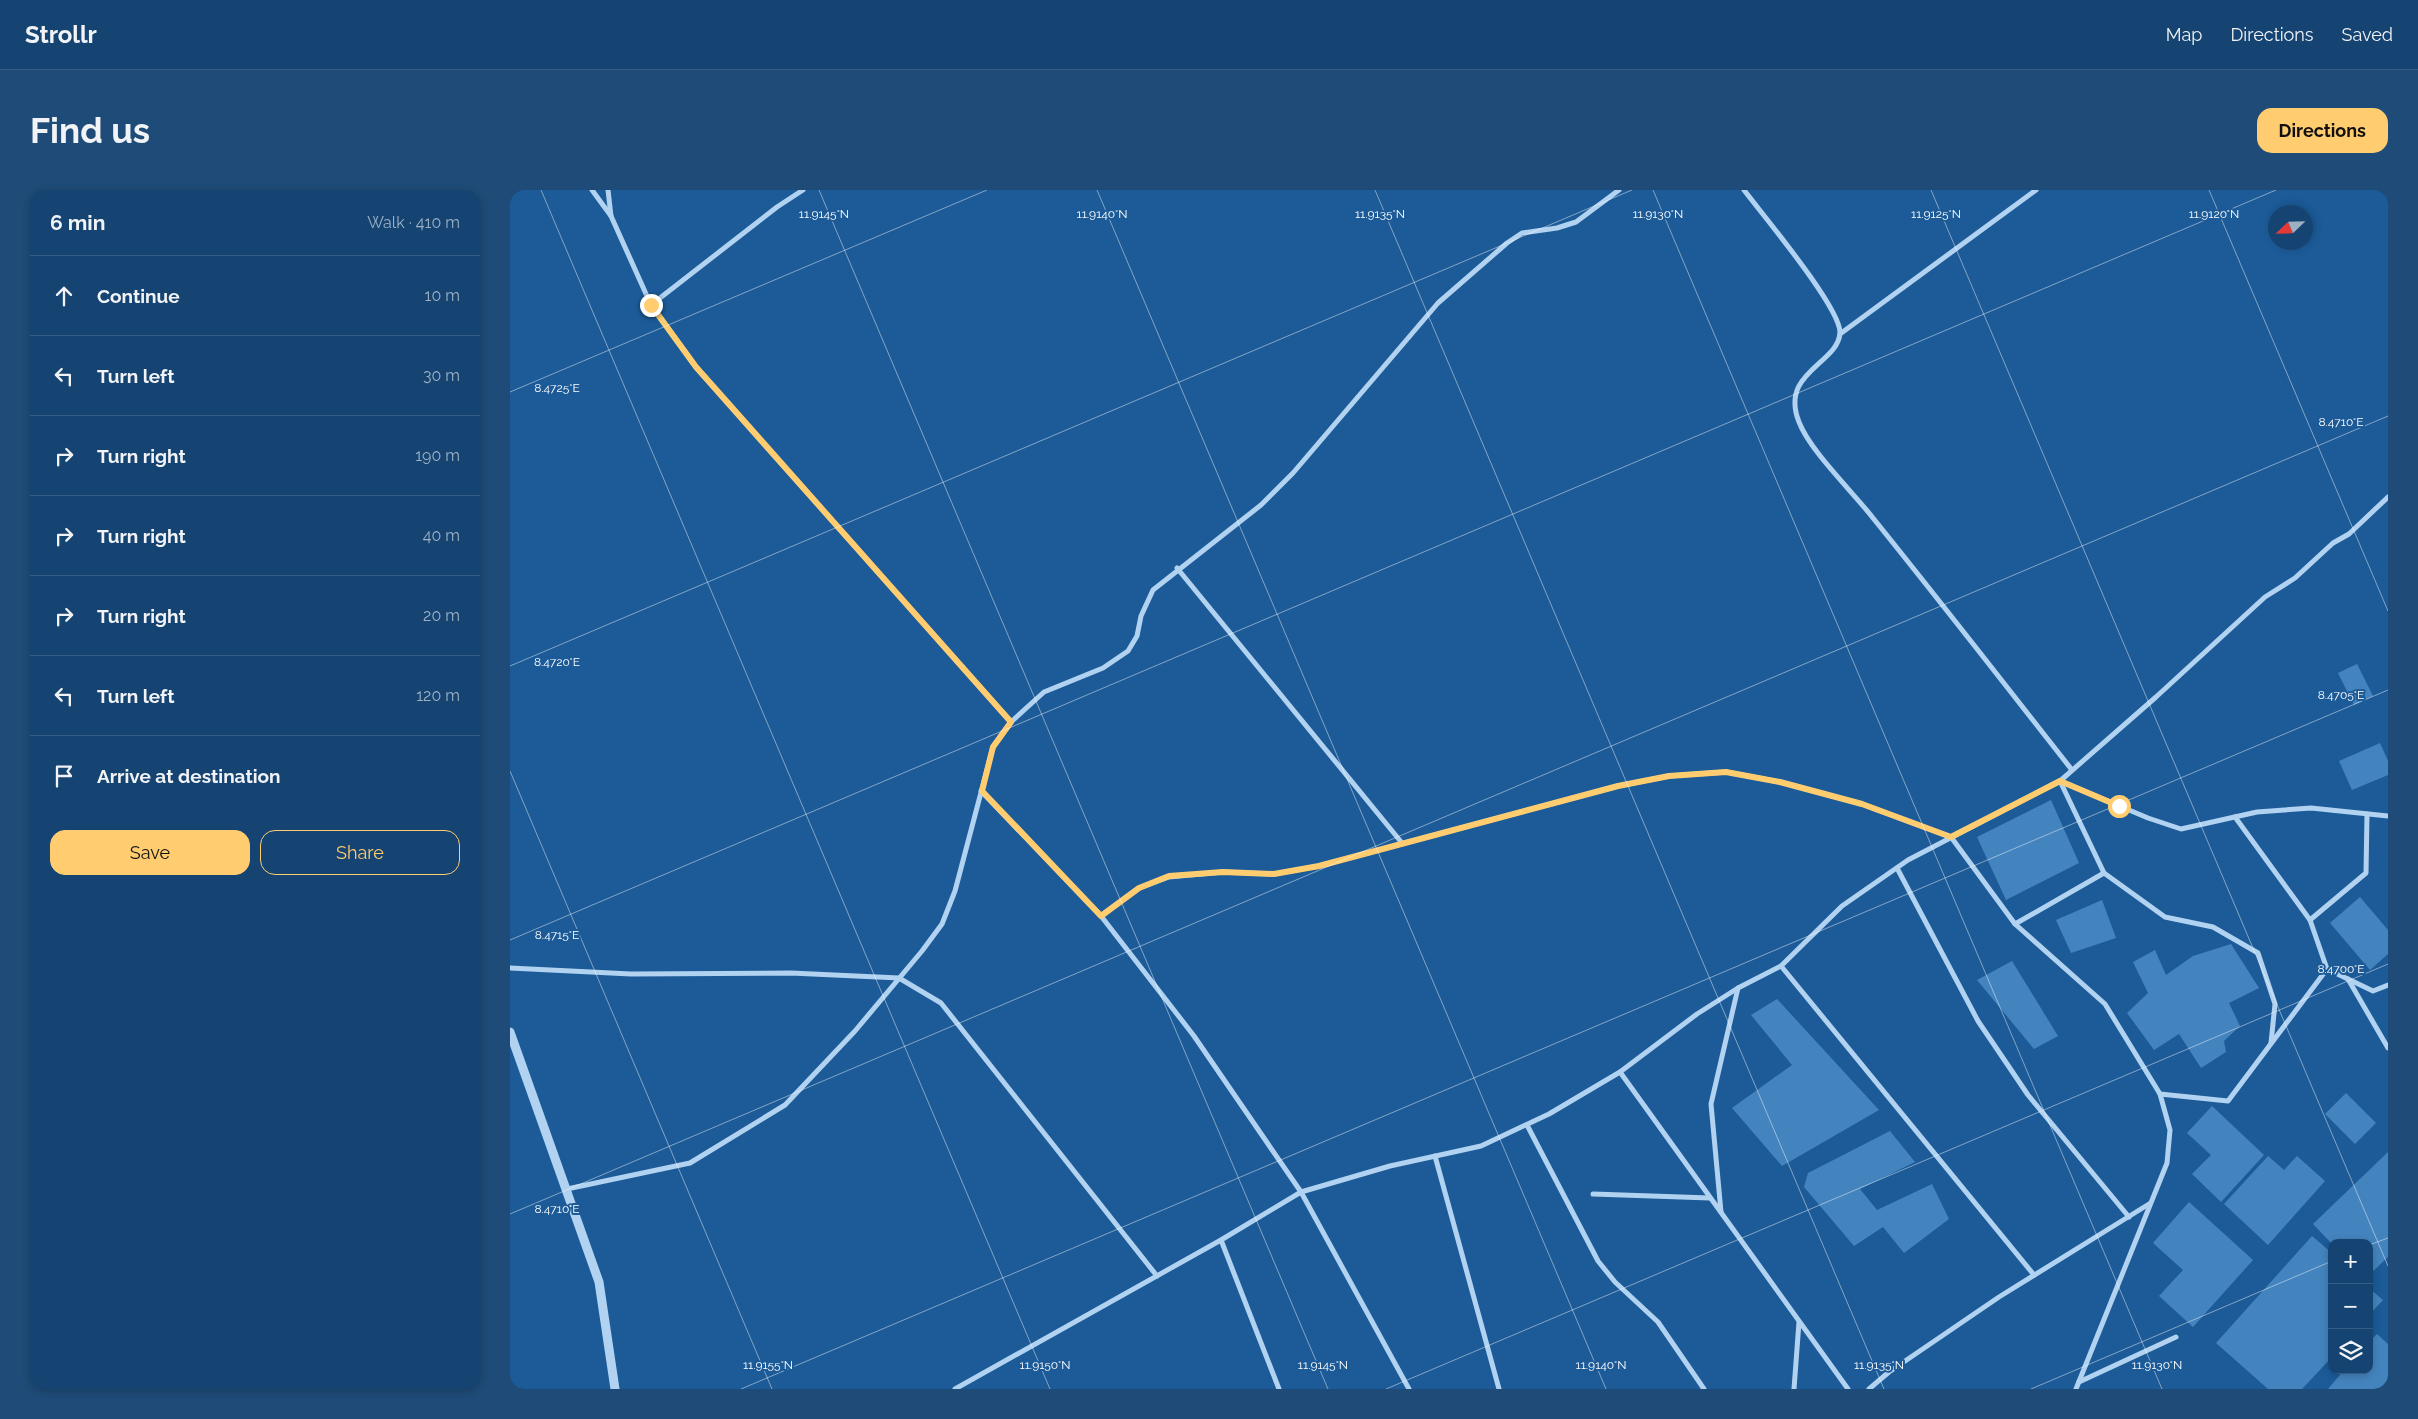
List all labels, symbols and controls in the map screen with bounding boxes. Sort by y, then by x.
text: Strollr [25,20,97,49]
text: Map [2166,24,2202,45]
text: Directions [2230,24,2314,45]
text: Saved [2342,24,2393,45]
button: Directions [2257,108,2388,153]
text: Find us [30,110,150,151]
north arrow [2268,205,2313,250]
text: 11.9145°N [799,207,849,221]
text: 11.9140°N [1077,207,1127,221]
text: 11.9135°N [1355,207,1405,221]
text: 11.9130°N [1633,207,1683,221]
text: 11.9125°N [1911,207,1961,221]
text: 11.9120°N [2189,207,2239,221]
text: 6 min [50,210,105,235]
text: Walk · 410 m [367,213,460,232]
icon: ahead [50,282,78,310]
text: Continue [97,285,180,307]
text: 10 m [425,286,460,305]
route end [640,294,663,317]
icon: left [50,362,78,390]
text: Turn left [97,365,174,387]
text: 30 m [423,366,460,385]
text: 8.4725°E [534,381,580,395]
text: 8.4710°E [2318,415,2364,429]
icon: right [50,442,78,470]
text: Turn right [97,445,186,467]
text: 190 m [415,446,460,465]
icon: right [50,522,78,550]
text: Turn right [97,525,186,547]
text: 40 m [423,526,460,545]
icon: right [50,602,78,630]
text: Turn right [97,605,186,627]
text: 20 m [423,606,460,625]
text: 8.4720°E [534,655,580,669]
icon: left [50,682,78,710]
text: Turn left [97,685,174,707]
text: 120 m [416,686,460,705]
text: 8.4705°E [2318,688,2364,702]
icon: arrive [50,762,78,790]
text: Arrive at destination [97,765,281,787]
route start [2108,795,2131,818]
button: Save [50,830,250,875]
button: Share [260,830,460,875]
text: 8.4715°E [535,928,579,942]
text: 8.4700°E [2317,962,2365,976]
text: 8.4710°E [534,1202,580,1216]
map controls [2328,1239,2373,1374]
button: + [2328,1239,2373,1284]
button: − [2328,1284,2373,1329]
button: layers [2328,1329,2373,1374]
text: 11.9155°N [743,1358,793,1372]
text: 11.9150°N [1020,1358,1070,1372]
text: 11.9145°N [1298,1358,1348,1372]
text: 11.9140°N [1576,1358,1626,1372]
text: 11.9135°N [1854,1358,1904,1372]
text: 11.9130°N [2132,1358,2182,1372]

